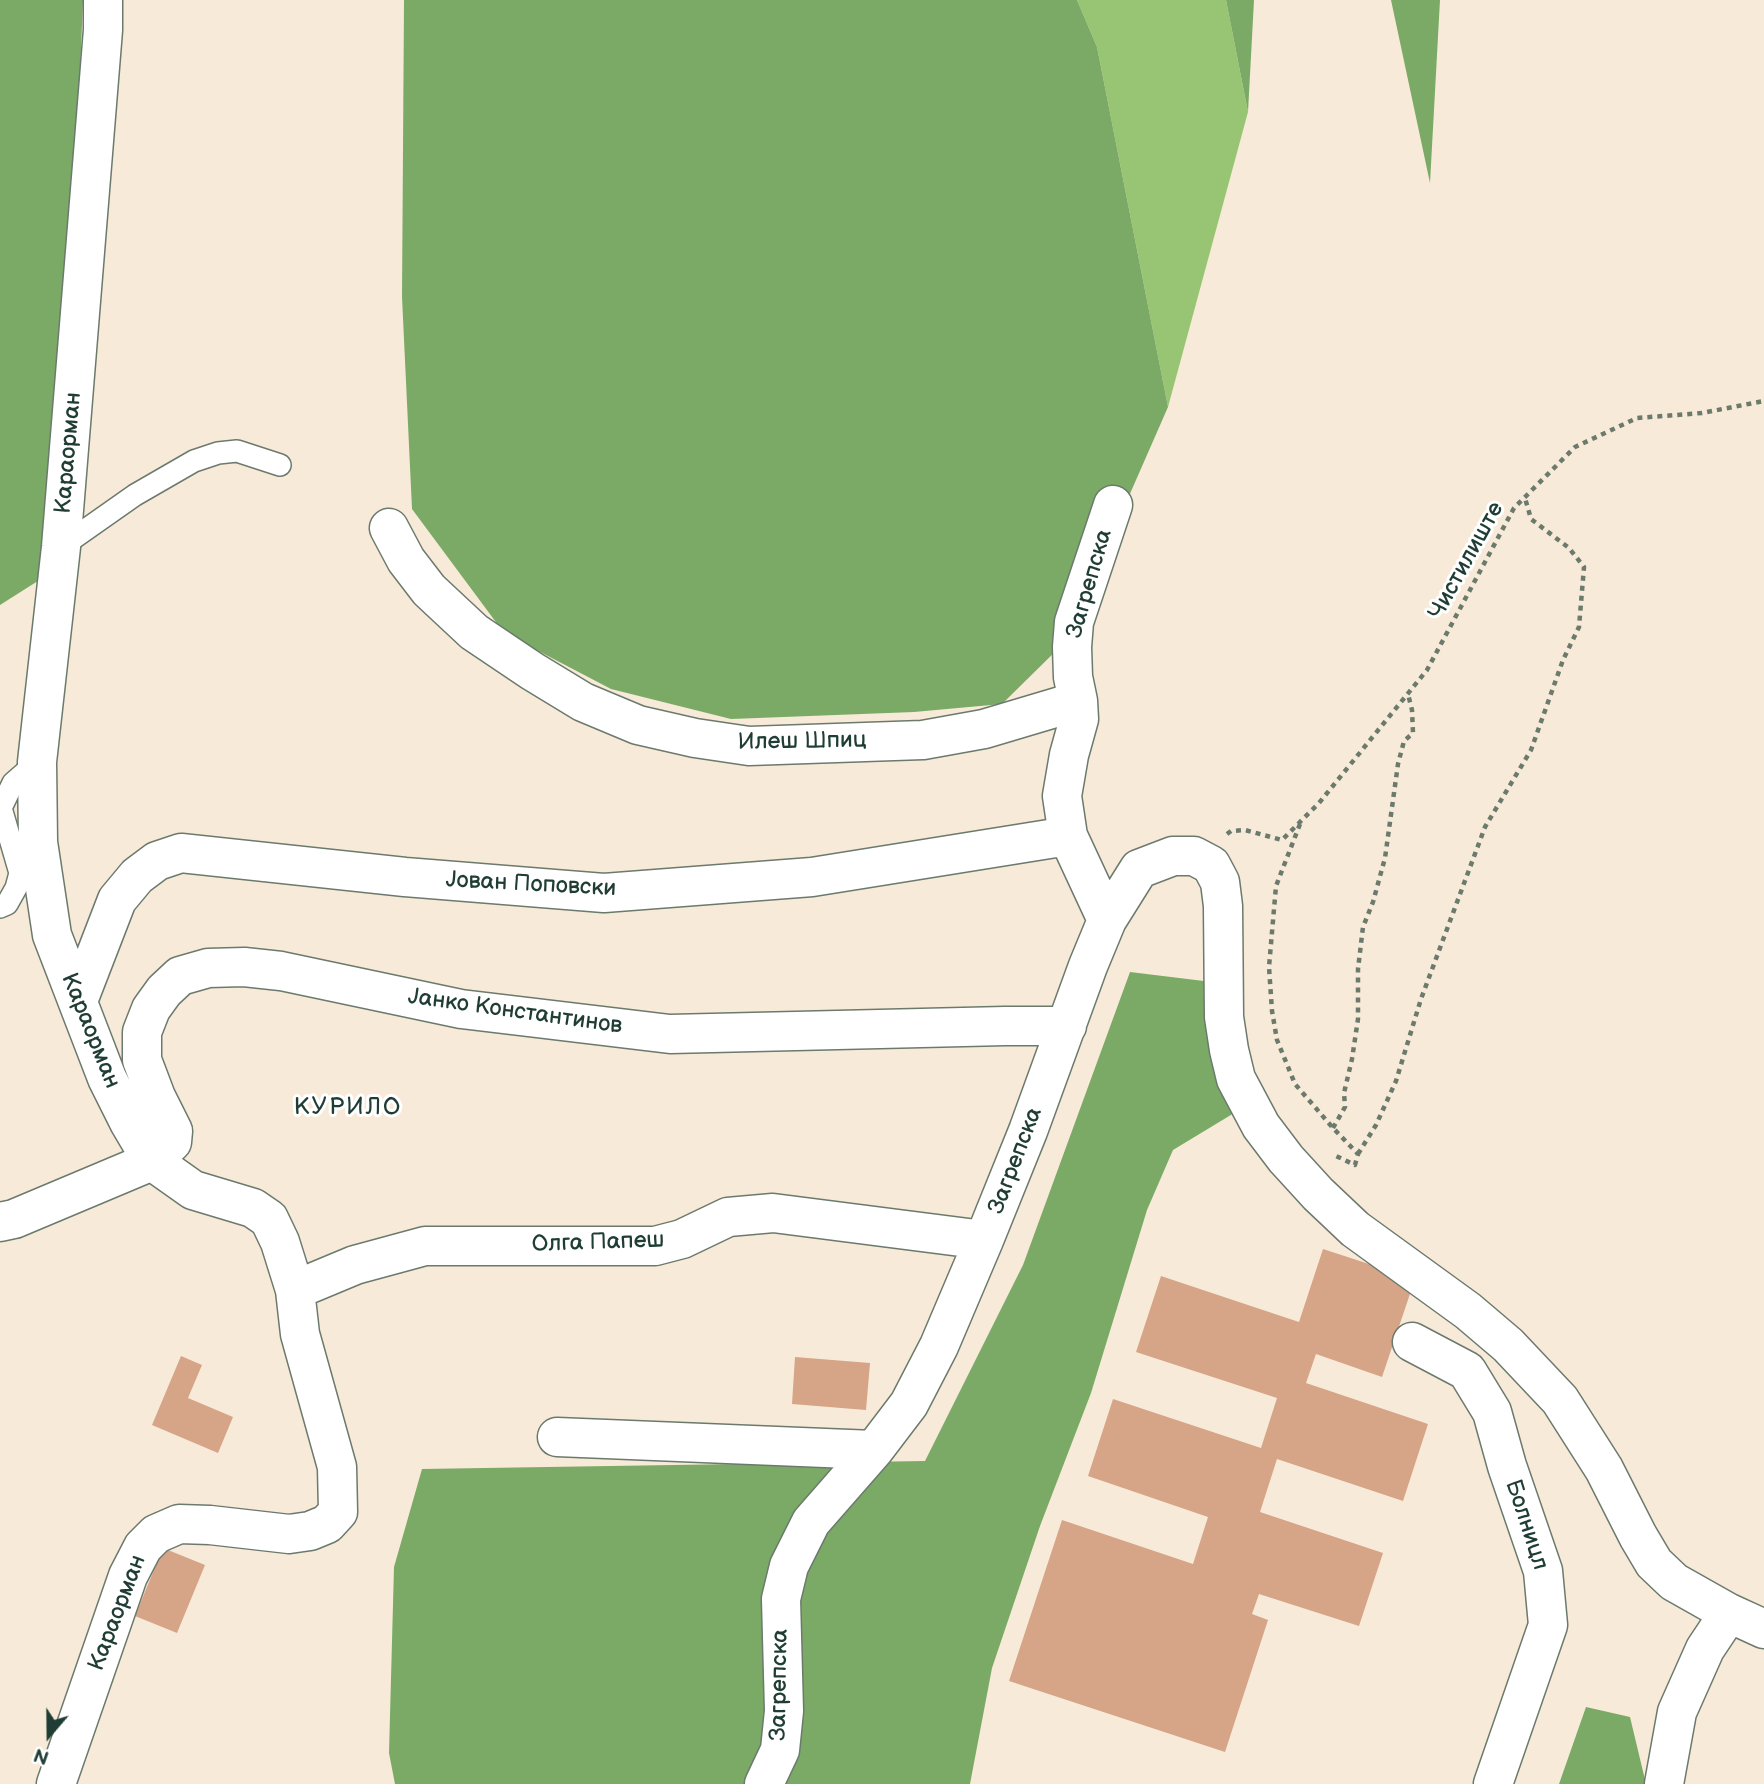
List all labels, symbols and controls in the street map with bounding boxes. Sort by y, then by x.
street label: Караорман [50,391,88,515]
street label: Чистилиште [1423,497,1511,625]
street label: Загрепска [1061,526,1119,642]
street label: Илеш Шпиц [737,727,867,757]
street label: Јован Поповски [445,867,617,903]
street label: Караорман [54,969,126,1093]
street label: Јанко Константинов [406,983,624,1041]
district label: КУРИЛО [294,1094,402,1122]
street label: Загрепска [983,1104,1049,1218]
street label: Олга Папеш [531,1227,665,1259]
street label: Болницл [1498,1476,1554,1574]
street label: Караорман [83,1551,153,1675]
street label: Загрепска [765,1629,795,1741]
north arrow [14,1700,84,1770]
text: N [31,1742,52,1768]

